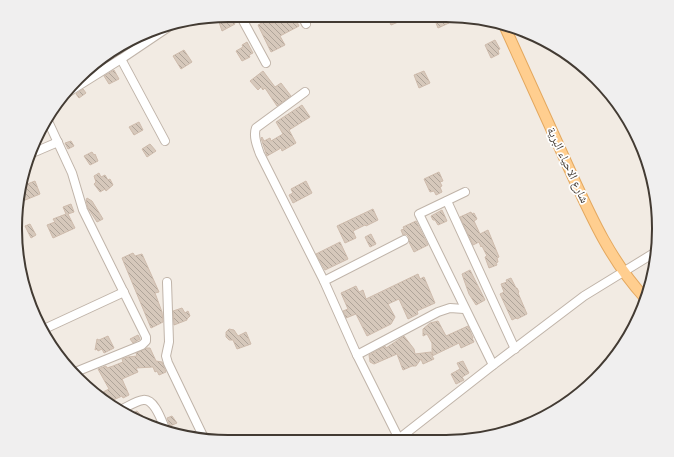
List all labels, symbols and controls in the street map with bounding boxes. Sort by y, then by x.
street label: شارع الاحياء البرية [543,125,592,206]

